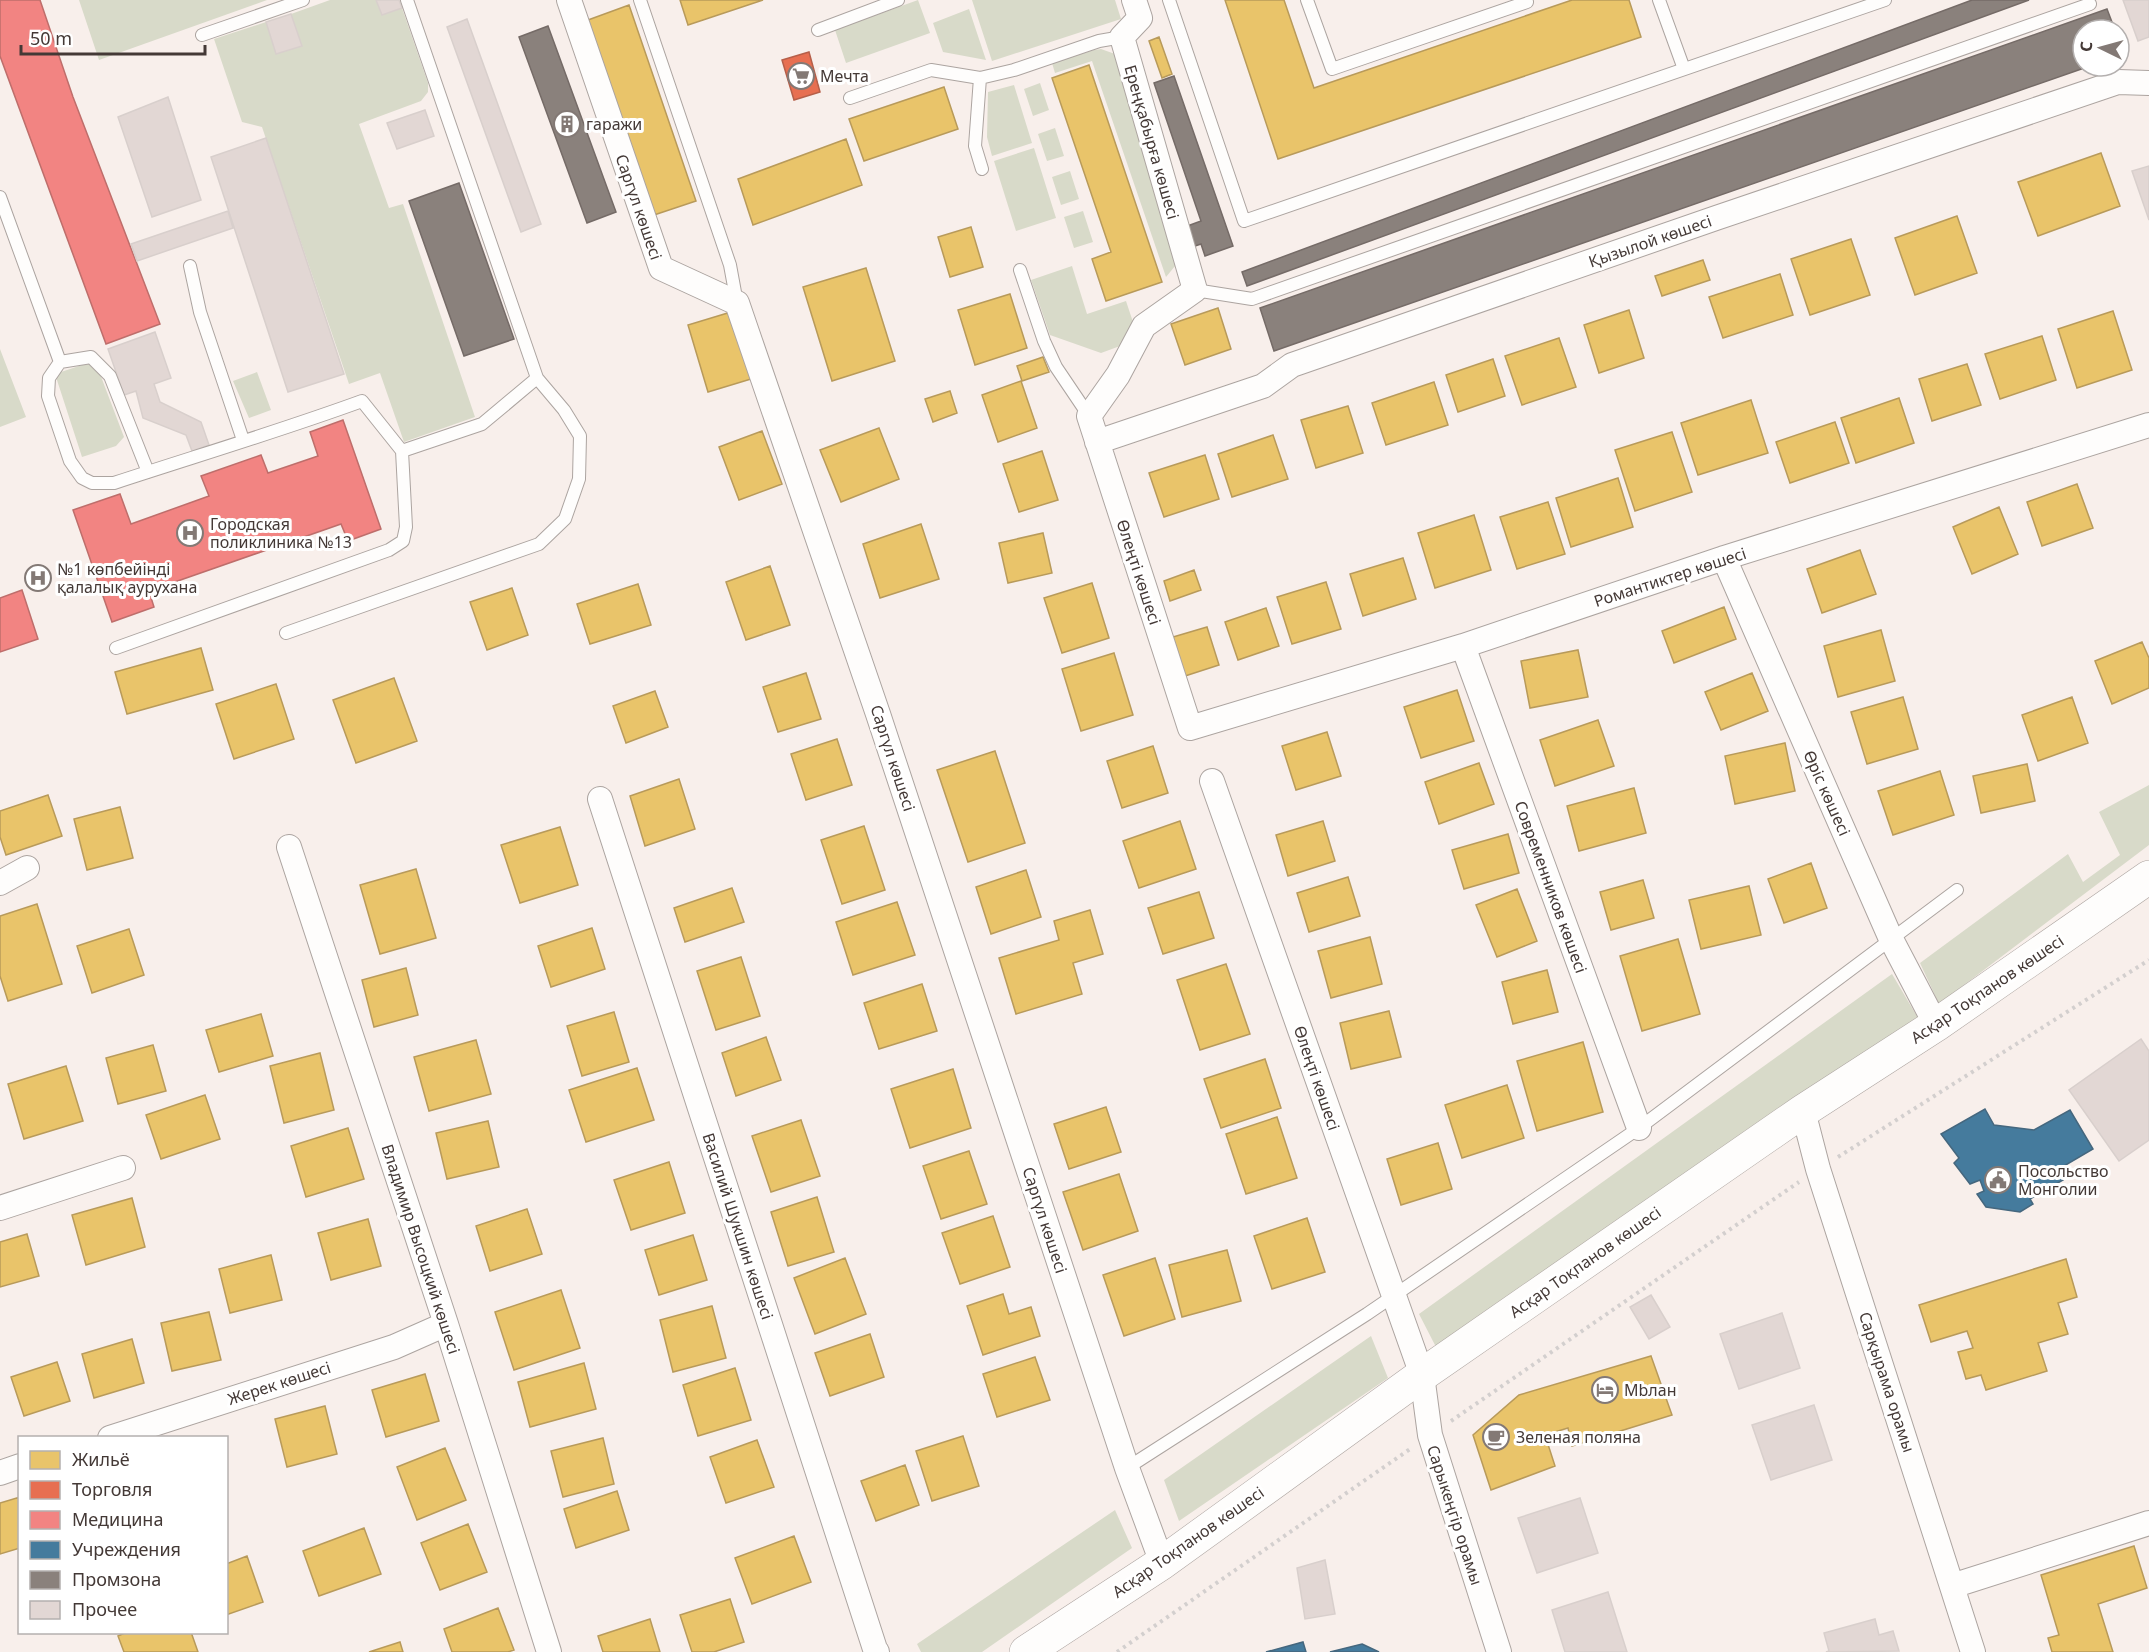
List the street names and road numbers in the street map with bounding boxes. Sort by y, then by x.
street label: Ереңқабырға көшесі [1119,62,1185,222]
street label: Саргүл көшесі [611,151,667,263]
street label: Қызылой көшесі [1586,210,1714,272]
street label: Өлеңті көшесі [1112,517,1166,627]
street label: Романтиктер көшесі [1591,542,1749,612]
street label: Саргүл көшесі [865,702,921,814]
street label: Өріс көшесі [1798,747,1856,839]
street label: Современников көшесі [1510,798,1592,976]
street label: Асқар Тоқпанов көшесі [1906,929,2068,1049]
street label: Өлеңті көшесі [1289,1023,1345,1133]
street label: Василий Шукшин көшесі [697,1130,779,1322]
street label: Владимир Высоцкий көшесі [377,1141,465,1357]
street label: Саргүл көшесі [1017,1164,1073,1276]
street label: Асқар Тоқпанов көшесі [1505,1201,1665,1323]
street label: Сарқырама орамы [1854,1309,1920,1455]
street label: Жерек көшесі [225,1356,333,1410]
street label: Сарыкеңгір орамы [1422,1442,1488,1588]
street label: Асқар Тоқпанов көшесі [1108,1481,1268,1603]

